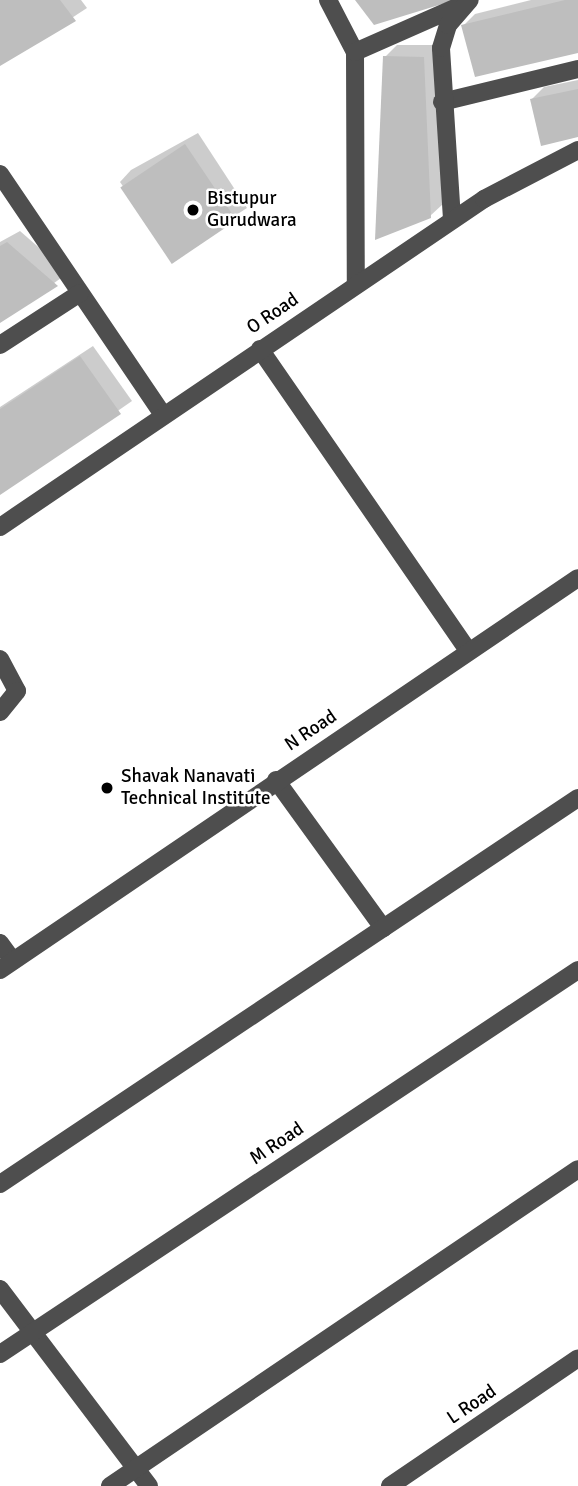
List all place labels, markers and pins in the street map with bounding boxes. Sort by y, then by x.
place label: Bistupur Gurudwara [207,188,297,232]
marker: Bistupur Gurudwara [185,202,201,218]
place label: Shavak Nanavati Technical Institute [121,766,271,810]
marker: Shavak Nanavati Technical Institute [99,780,115,796]

